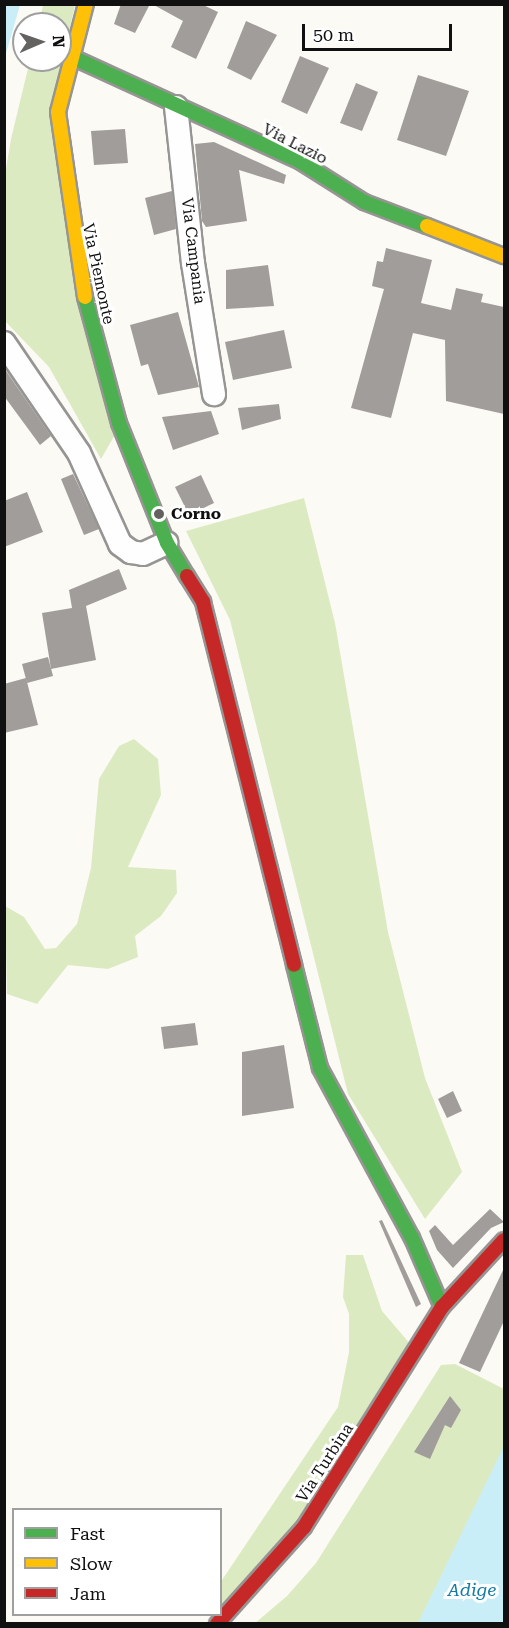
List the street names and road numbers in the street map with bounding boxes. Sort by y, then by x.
street label: Via Lazio [259,120,331,168]
street label: Via Campania [177,197,209,305]
street label: Via Piemonte [78,222,118,326]
street label: Via Turbina [292,1420,358,1506]

